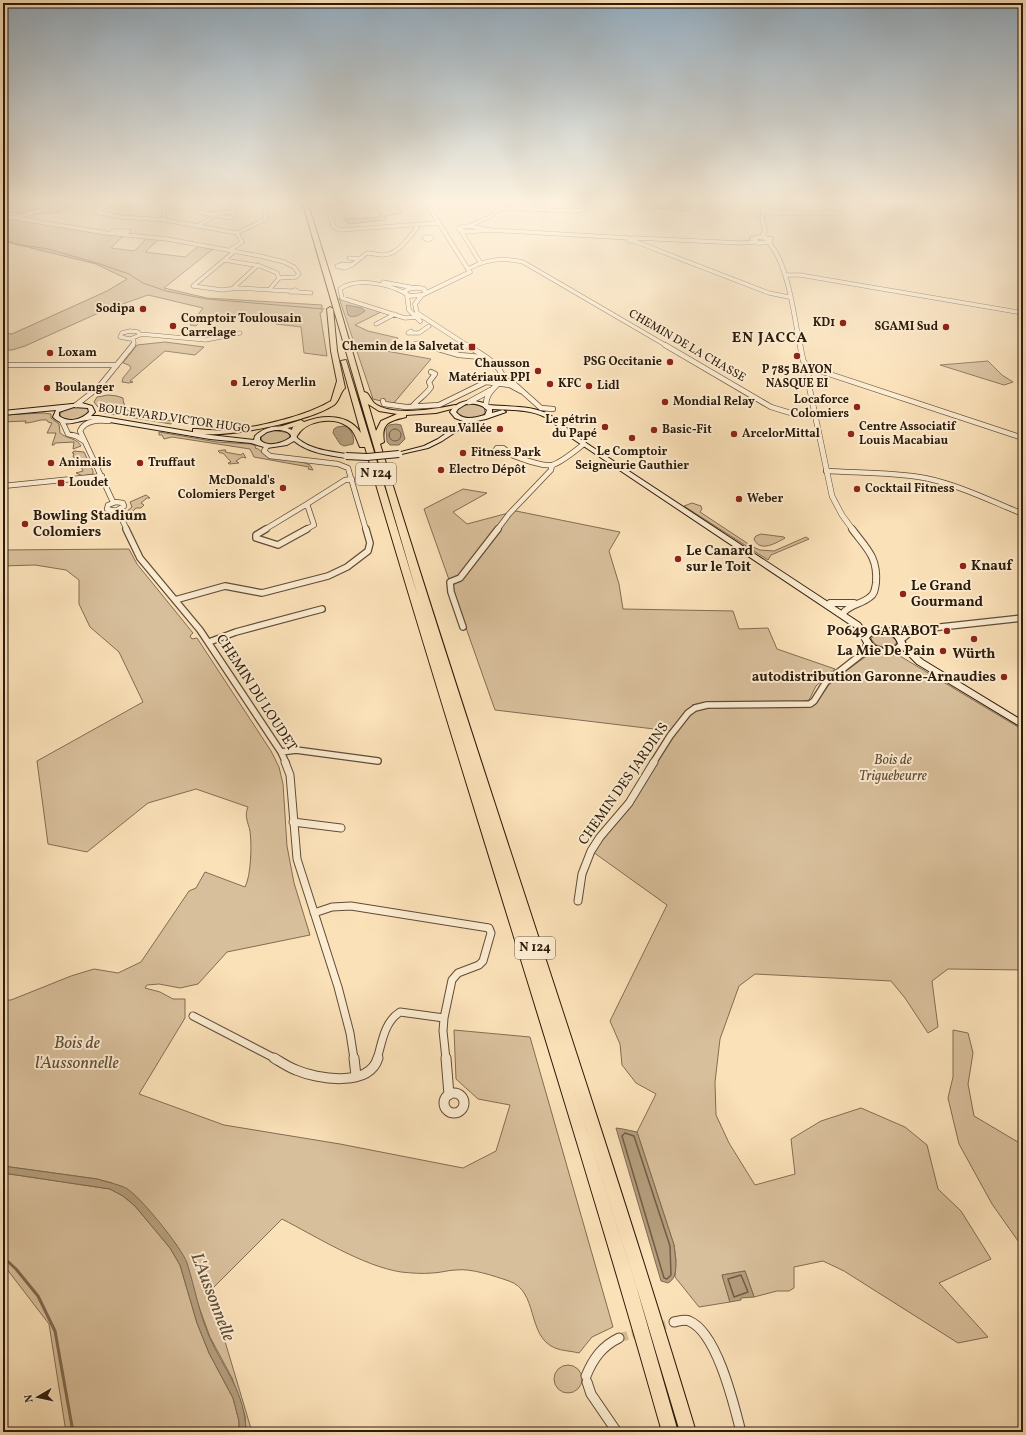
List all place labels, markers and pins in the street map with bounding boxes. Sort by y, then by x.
place label: Sodipa [96,301,135,317]
marker: Sodipa [138,304,148,314]
place label: Comptoir Toulousain Carrelage [181,311,302,341]
place label: KD1 [813,315,835,331]
marker: KD1 [838,318,848,328]
place label: SGAMI Sud [874,319,939,335]
marker: Comptoir Toulousain Carrelage [168,321,178,331]
marker: SGAMI Sud [941,322,951,332]
place label: Chemin de la Salvetat [342,339,464,355]
marker: Chemin de la Salvetat [467,342,477,352]
place label: Loxam [58,345,97,361]
marker: Loxam [45,348,55,358]
marker: P 785 BAYON NASQUE EI [792,351,802,361]
place label: PSG Occitanie [583,354,662,370]
place label: Chausson Matériaux PPI [449,356,530,386]
marker: PSG Occitanie [665,357,675,367]
place label: P 785 BAYON NASQUE EI [762,362,833,392]
marker: Chausson Matériaux PPI [533,366,543,376]
place label: Leroy Merlin [242,375,316,391]
place label: KFC [558,376,582,392]
marker: Leroy Merlin [229,378,239,388]
place label: Lidl [597,378,620,394]
marker: KFC [545,379,555,389]
place label: Boulanger [55,380,114,396]
marker: Lidl [584,381,594,391]
marker: Boulanger [42,383,52,393]
place label: Locaforce Colomiers [791,392,849,422]
place label: Mondial Relay [673,394,755,410]
marker: Mondial Relay [660,397,670,407]
marker: Locaforce Colomiers [852,402,862,412]
place label: Le pétrin du Papé [545,412,597,442]
place label: Centre Associatif Louis Macabiau [859,419,957,449]
place label: Bureau Vallée [415,421,492,437]
marker: Le pétrin du Papé [600,422,610,432]
place label: Basic-Fit [662,422,712,438]
marker: Bureau Vallée [495,424,505,434]
marker: Basic-Fit [649,425,659,435]
place label: ArcelorMittal [742,426,820,442]
marker: ArcelorMittal [729,429,739,439]
marker: Centre Associatif Louis Macabiau [846,429,856,439]
marker: Le Comptoir Seigneurie Gauthier [627,433,637,443]
place label: Le Comptoir Seigneurie Gauthier [575,444,689,474]
place label: Fitness Park [471,445,542,461]
marker: Fitness Park [458,448,468,458]
place label: Animalis [59,455,112,471]
place label: Truffaut [148,455,196,471]
marker: Animalis [46,458,56,468]
marker: Truffaut [135,458,145,468]
place label: Electro Dépôt [449,462,526,478]
marker: Electro Dépôt [436,465,446,475]
place label: McDonald's Colomiers Perget [178,473,275,503]
place label: Loudet [69,475,109,491]
marker: Loudet [56,478,66,488]
place label: Cocktail Fitness [865,481,955,497]
marker: McDonald's Colomiers Perget [278,483,288,493]
marker: Cocktail Fitness [852,484,862,494]
place label: Weber [747,491,783,507]
marker: Weber [734,494,744,504]
place label: Bowling Stadium Colomiers [33,507,147,542]
marker: Bowling Stadium Colomiers [20,519,30,529]
place label: Le Canard sur le Toit [686,542,754,577]
marker: Le Canard sur le Toit [673,554,683,564]
place label: Knauf [971,557,1013,576]
marker: Knauf [958,561,968,571]
place label: Le Grand Gourmand [911,577,983,612]
marker: Le Grand Gourmand [898,589,908,599]
place label: P0649 GARABOT [827,622,939,641]
marker: P0649 GARABOT [942,626,952,636]
marker: Würth [969,634,979,644]
place label: La Mie De Pain [837,642,935,661]
place label: Würth [952,645,996,664]
marker: La Mie De Pain [938,646,948,656]
place label: autodistribution Garonne-Arnaudies [752,668,996,687]
marker: autodistribution Garonne-Arnaudies [999,672,1009,682]

